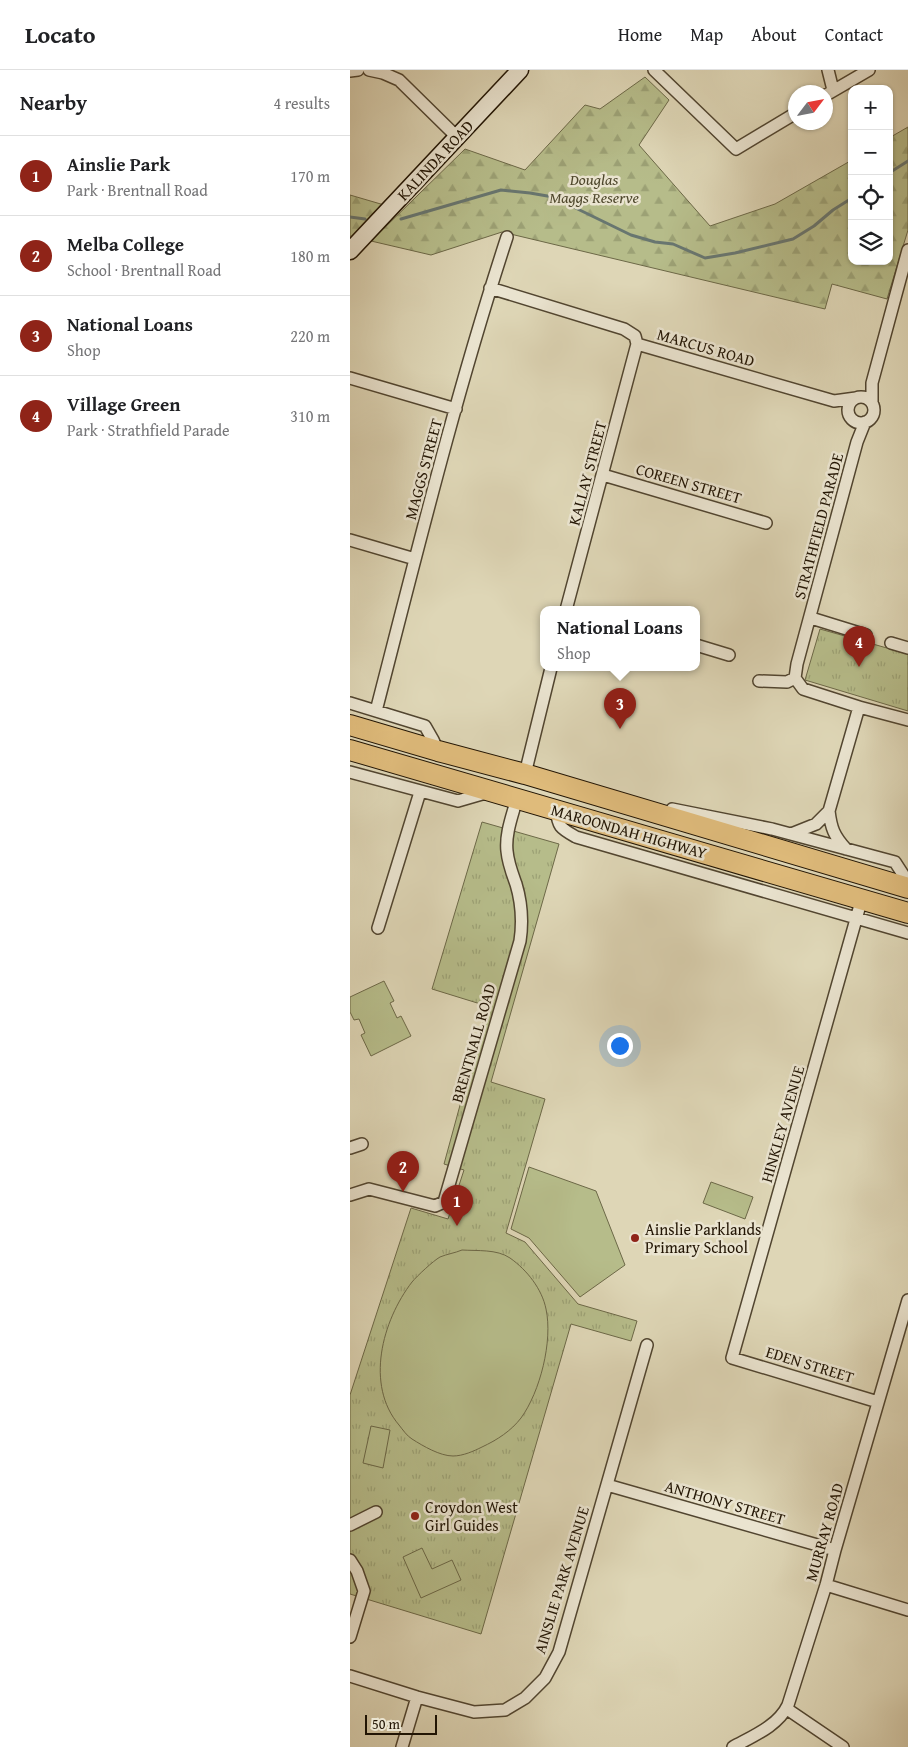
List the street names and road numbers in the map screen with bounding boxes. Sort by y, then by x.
street label: KALINDA ROAD [391,114,479,206]
street label: MARCUS ROAD [654,322,758,372]
street label: MAGGS STREET [398,416,448,522]
street label: KALLAY STREET [562,418,612,528]
street label: STRATHFIELD PARADE [787,450,849,602]
street label: COREEN STREET [633,456,745,510]
street label: MAROONDAH HIGHWAY [548,797,710,865]
street label: BRENTNALL ROAD [445,980,502,1105]
street label: HINKLEY AVENUE [754,1063,810,1185]
street label: EDEN STREET [763,1339,857,1389]
street label: ANTHONY STREET [662,1473,788,1531]
street label: MURRAY ROAD [798,1480,850,1584]
street label: AINSLIE PARK AVENUE [527,1503,595,1657]

